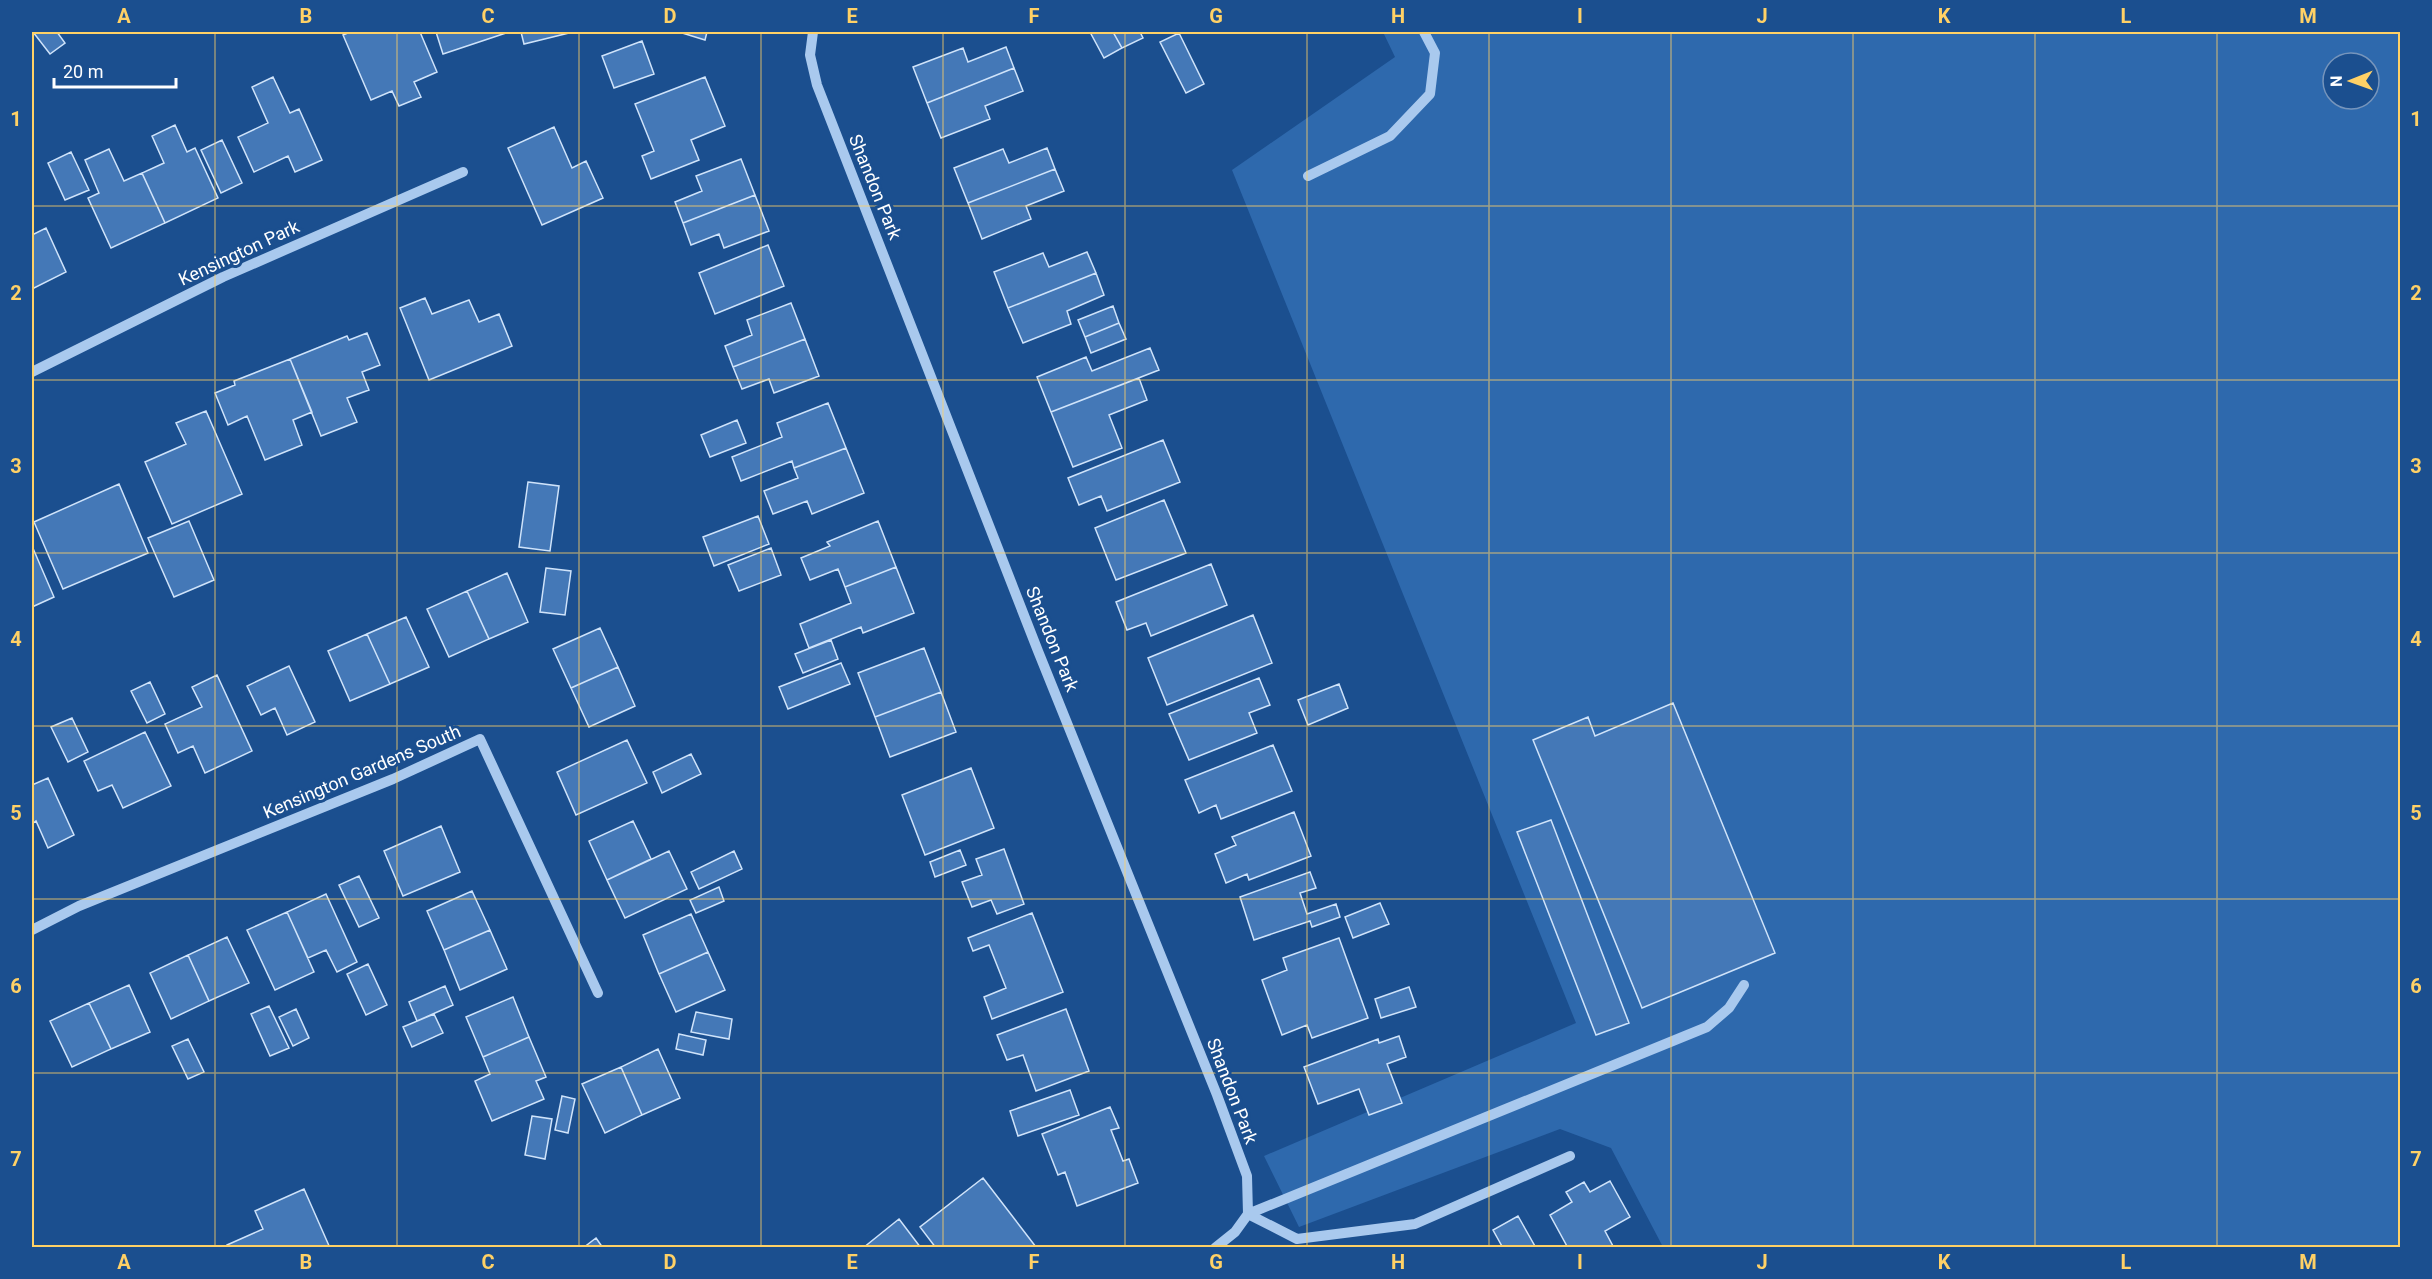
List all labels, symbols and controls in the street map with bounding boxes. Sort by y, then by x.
text: A [117,4,131,28]
text: B [300,4,312,28]
text: C [481,4,495,28]
text: D [664,4,677,28]
text: E [846,4,858,28]
text: F [1029,4,1040,28]
text: G [1209,4,1223,28]
text: H [1391,4,1405,28]
text: I [1577,4,1583,28]
text: J [1756,4,1768,28]
text: K [1938,4,1951,28]
text: L [2121,4,2132,28]
text: M [2299,4,2317,28]
scale bar [54,51,176,89]
north arrow [2321,51,2381,111]
text: 20 m [63,61,103,82]
text: N [2327,75,2346,87]
text: 1 [10,107,22,131]
text: 1 [2410,107,2422,131]
street label: Shandon Park [845,131,906,243]
street label: Kensington Park [175,215,303,290]
text: 2 [10,281,22,305]
text: 2 [2410,281,2422,305]
text: 3 [10,454,22,478]
text: 3 [2410,454,2422,478]
street label: Shandon Park [1022,583,1083,695]
text: 4 [10,627,22,651]
text: 4 [2410,627,2422,651]
street label: Kensington Gardens South [260,720,464,823]
text: 5 [10,801,22,825]
text: 5 [2410,801,2422,825]
text: 6 [10,974,22,998]
text: 6 [2410,974,2422,998]
street label: Shandon Park [1203,1035,1263,1147]
text: 7 [10,1147,22,1171]
text: 7 [2410,1147,2422,1171]
text: A [117,1250,131,1274]
text: B [300,1250,312,1274]
text: C [481,1250,495,1274]
text: D [664,1250,677,1274]
text: E [846,1250,858,1274]
text: F [1029,1250,1040,1274]
text: G [1209,1250,1223,1274]
text: H [1391,1250,1405,1274]
text: I [1577,1250,1583,1274]
text: J [1756,1250,1768,1274]
text: K [1938,1250,1951,1274]
text: L [2121,1250,2132,1274]
text: M [2299,1250,2317,1274]

